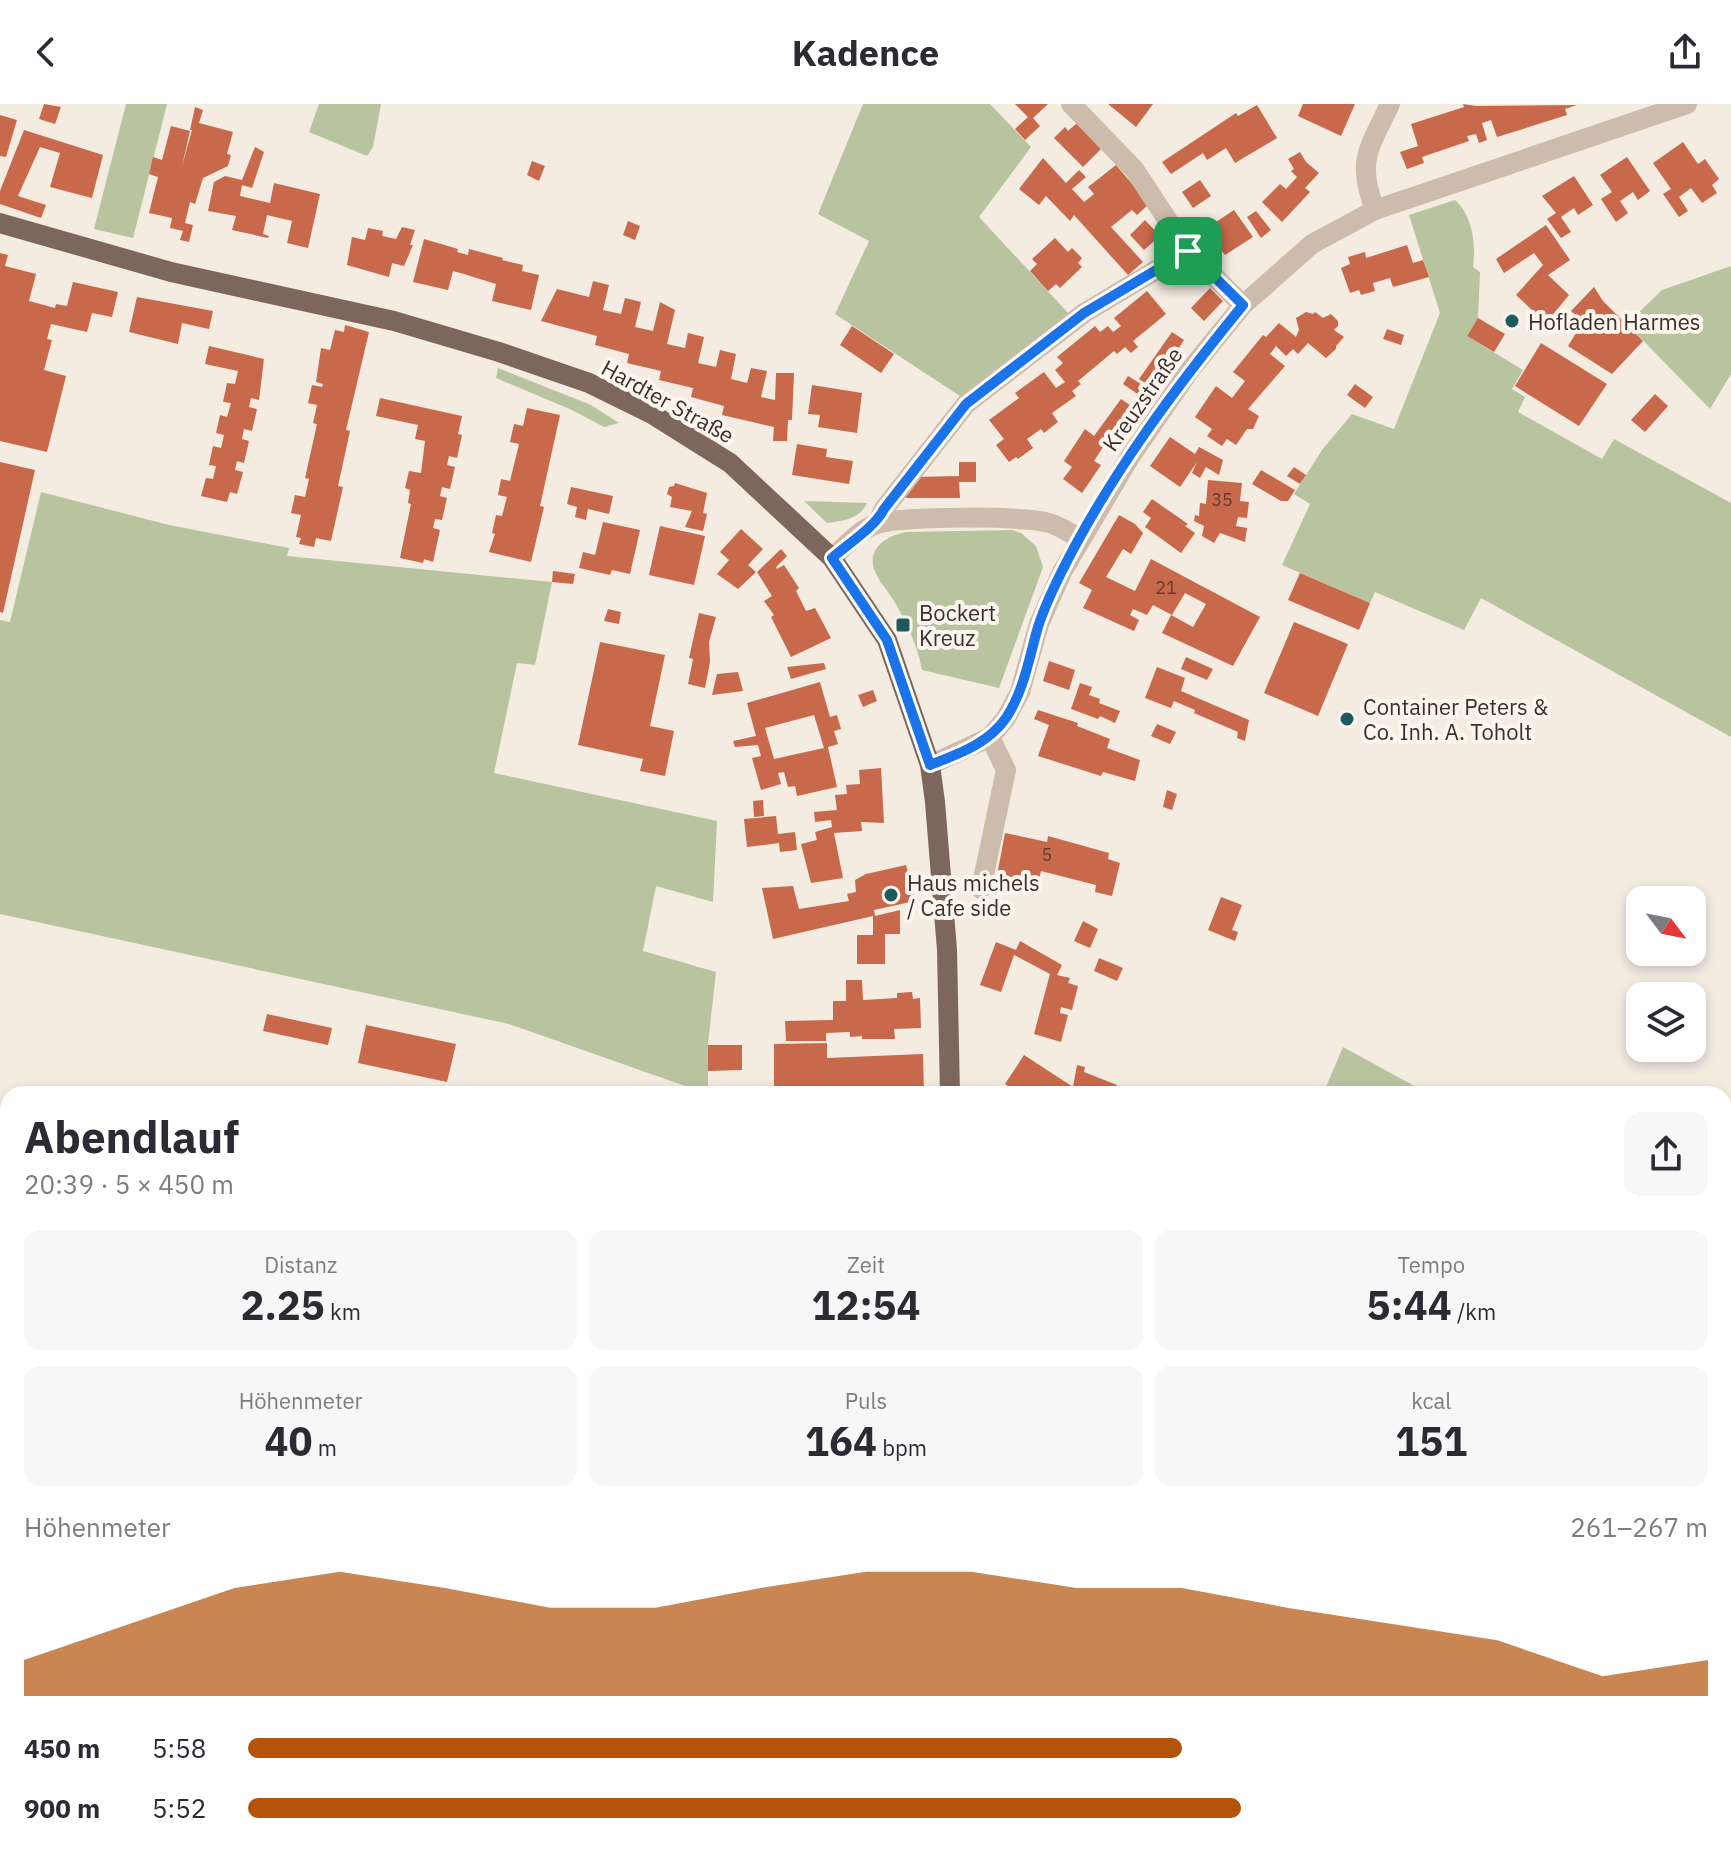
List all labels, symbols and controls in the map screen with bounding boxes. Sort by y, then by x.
text: Kadence [792,29,939,76]
icon: back [24,30,68,74]
icon: share [1663,30,1707,74]
pin [1154,217,1222,285]
icon: arrive [1166,229,1210,273]
place label: Hofladen Harmes [1528,307,1701,336]
marker: Hofladen Harmes [1503,312,1521,330]
street label: Kreuzstraße [1096,341,1188,457]
street label: Hardter Straße [597,353,739,449]
house number: 35 [1211,488,1233,511]
house number: 21 [1155,576,1177,599]
place label: Bockert Kreuz [919,598,996,652]
marker: Bockert Kreuz [894,616,912,634]
place label: Container Peters & Co. Inh. A. Toholt [1363,692,1548,746]
marker: Container Peters & Co. Inh. A. Toholt [1338,710,1356,728]
house number: 5 [1042,843,1052,866]
place label: Haus michels / Cafe side [907,868,1040,922]
marker: Haus michels / Cafe side [882,886,900,904]
north arrow [1626,886,1706,966]
map controls [1626,886,1706,1062]
button: layers [1626,982,1706,1062]
text: Abendlauf [24,1108,239,1165]
button: share [1624,1112,1708,1196]
text: 20:39 · 5 × 450 m [24,1167,234,1201]
text: Distanz [264,1250,337,1279]
text: Zeit [847,1250,885,1279]
text: Tempo [1398,1250,1465,1279]
text: 2.25 [240,1279,325,1331]
text: 12:54 [811,1279,921,1331]
text: 5:44 [1367,1279,1452,1331]
text: km [325,1297,361,1326]
text: /km [1452,1297,1496,1326]
text: Höhenmeter [239,1386,363,1415]
text: Puls [845,1386,887,1415]
text: kcal [1411,1386,1451,1415]
text: 40 [264,1415,312,1467]
text: 164 [805,1415,877,1467]
text: 151 [1395,1415,1467,1467]
text: m [312,1433,337,1462]
text: bpm [877,1433,927,1462]
text: Höhenmeter [24,1510,171,1544]
text: 261–267 m [1570,1510,1708,1544]
text: 450 m [24,1731,100,1765]
text: 5:58 [152,1731,206,1765]
text: 900 m [24,1791,100,1825]
text: 5:52 [152,1791,206,1825]

